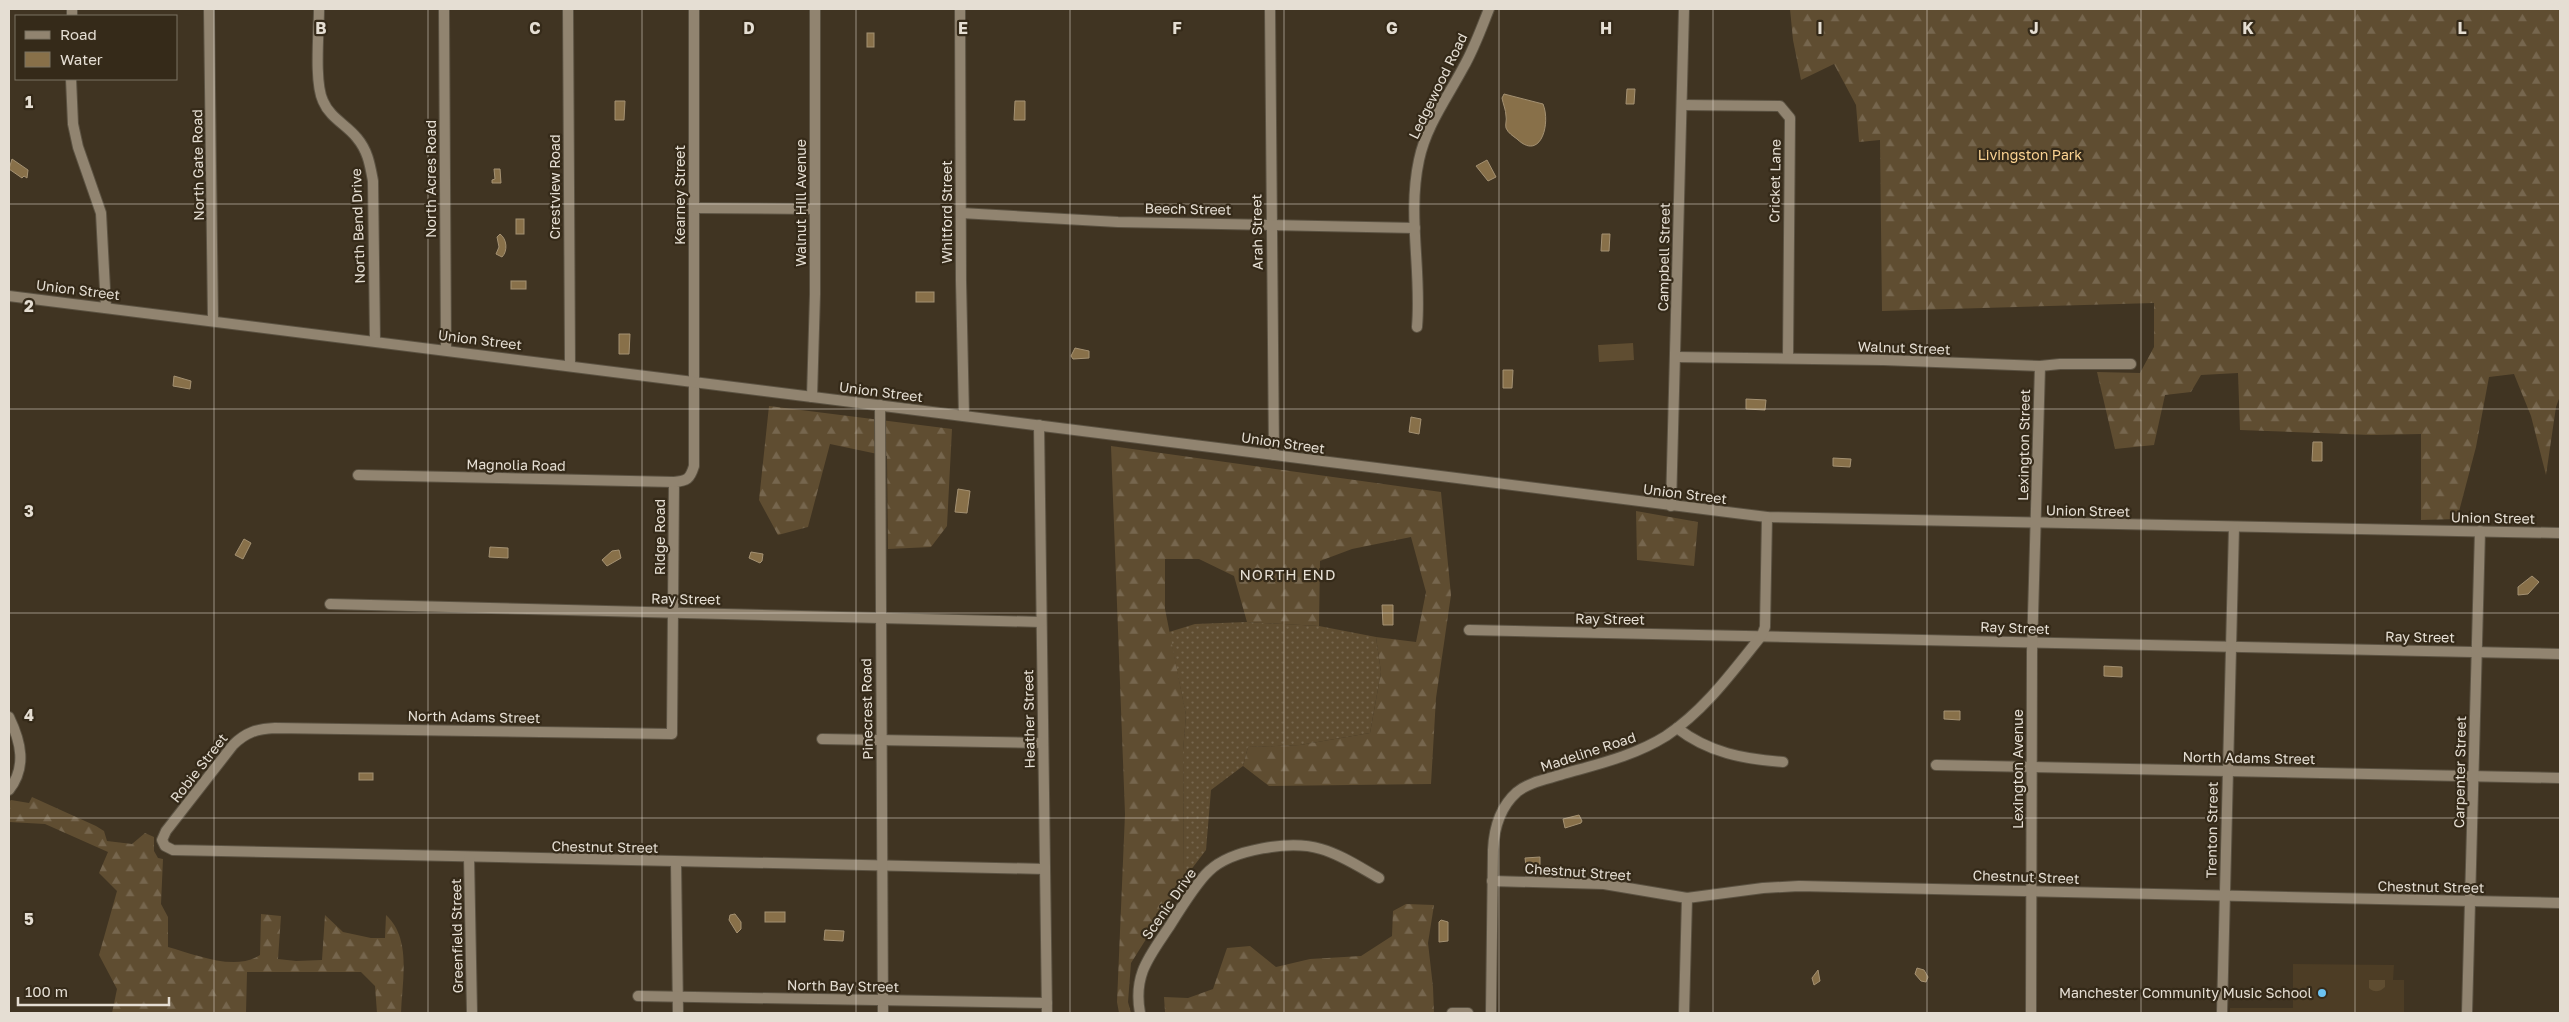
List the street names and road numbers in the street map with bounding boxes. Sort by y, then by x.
street label: Ledgewood Road [1405,30,1471,141]
street label: North Gate Road [188,109,207,221]
street label: North Acres Road [422,120,439,238]
street label: Crestview Road [546,135,563,239]
street label: Walnut Hill Avenue [792,139,809,267]
street label: Cricket Lane [1765,139,1784,223]
street label: Kearney Street [671,145,688,245]
street label: Whitford Street [938,160,955,264]
street label: North Bend Drive [347,168,368,284]
street label: Arah Street [1247,194,1266,270]
street label: Beech Street [1144,199,1232,218]
street label: Campbell Street [1654,202,1673,312]
street label: Union Street [35,276,121,303]
street label: Union Street [437,326,523,353]
street label: Walnut Street [1857,337,1951,358]
street label: Union Street [838,378,924,405]
street label: Lexington Street [2014,389,2033,501]
street label: Union Street [1240,428,1326,457]
street label: Magnolia Road [466,455,566,474]
street label: Union Street [1642,480,1728,507]
street label: Ridge Road [651,499,668,575]
street label: Union Street [2046,501,2130,520]
street label: Union Street [2451,508,2535,527]
street label: Ray Street [651,589,721,608]
street label: Ray Street [1575,609,1645,628]
street label: Ray Street [1980,618,2050,637]
street label: Ray Street [2385,627,2455,646]
street label: Pinecrest Road [857,658,876,760]
street label: Heather Street [1019,669,1038,769]
street label: North Adams Street [407,707,541,726]
street label: Lexington Avenue [2009,709,2026,829]
street label: Carpenter Street [2450,716,2469,828]
street label: Madeline Road [1538,728,1638,775]
street label: Robie Street [166,730,231,806]
street label: North Adams Street [2182,748,2316,767]
street label: Trenton Street [2202,781,2221,879]
street label: Chestnut Street [551,837,659,856]
street label: Chestnut Street [1524,859,1632,884]
street label: Scenic Drive [1138,865,1199,943]
street label: Chestnut Street [1972,866,2080,887]
street label: Chestnut Street [2377,877,2485,896]
street label: Greenfield Street [447,878,466,994]
street label: North Bay Street [787,976,899,995]

